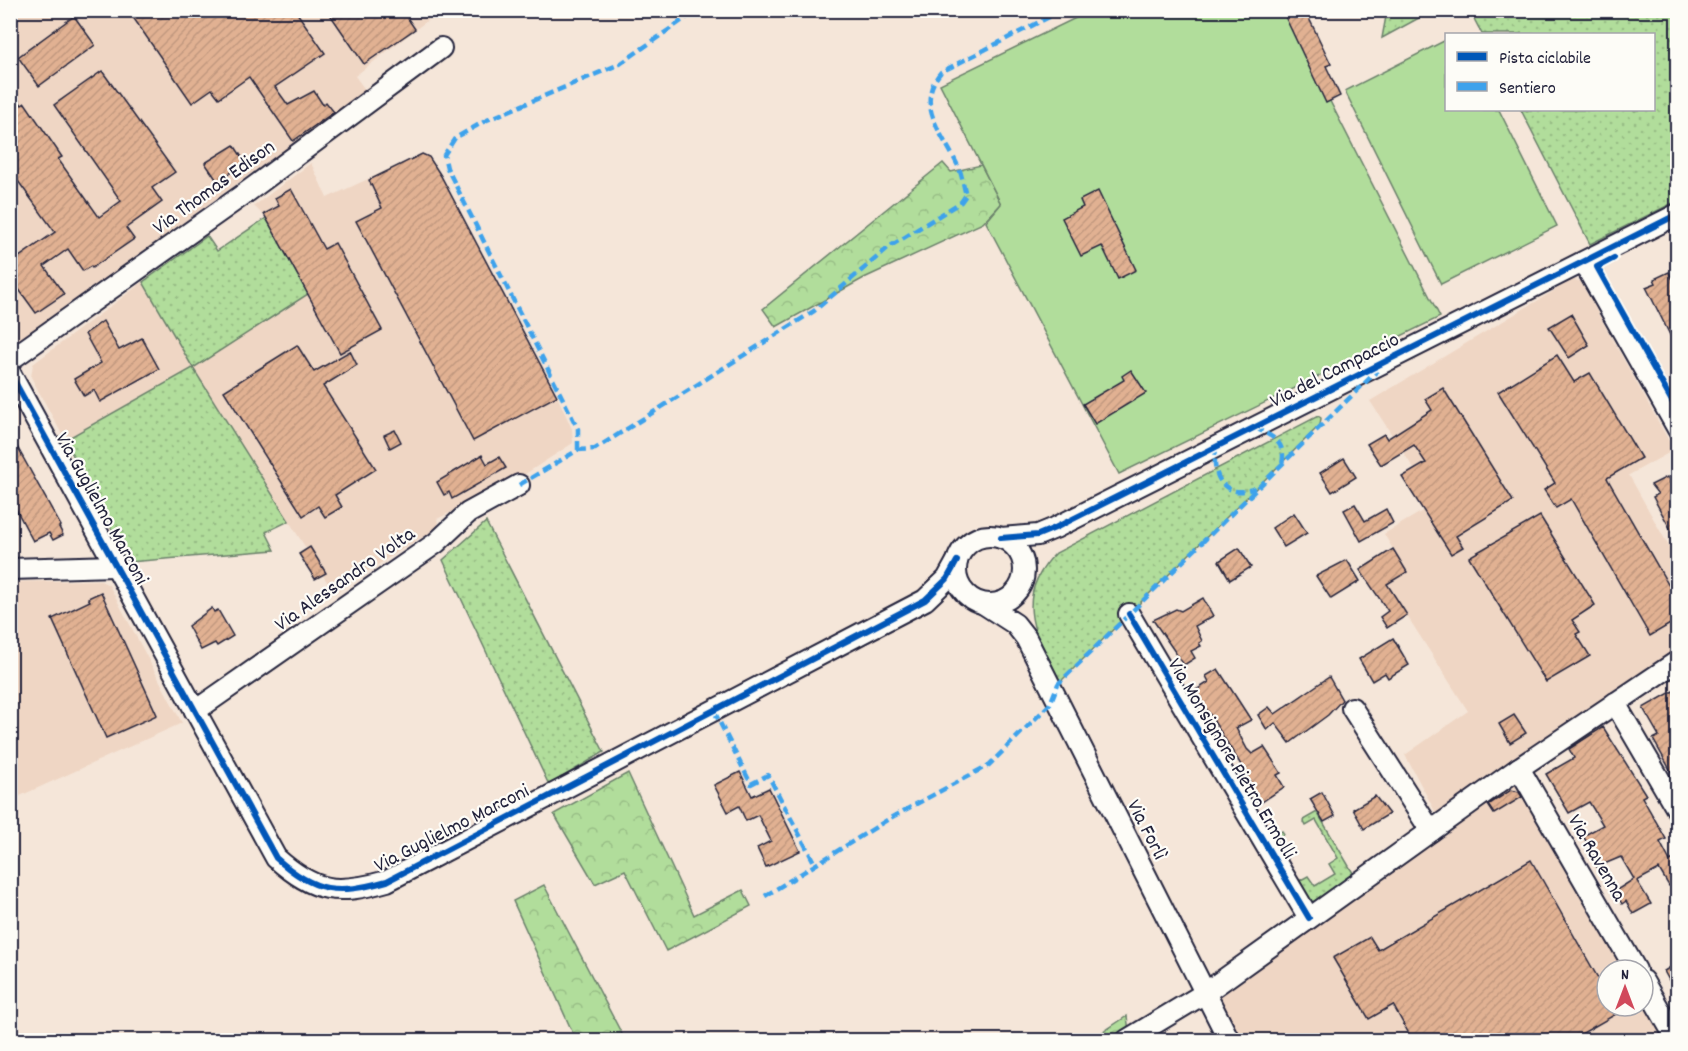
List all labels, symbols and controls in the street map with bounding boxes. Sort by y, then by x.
legend [1445,33,1655,111]
text: Pista ciclabile [1499,47,1591,72]
text: Sentiero [1499,77,1556,102]
street label: Via Thomas Edison [147,134,282,243]
street label: Via del Campaccio [1265,326,1405,417]
street label: Via Guglielmo Marconi [46,428,155,591]
street label: Via Alessandro Volta [269,520,423,640]
street label: Via Monsignore Pietro Ermolli [1158,653,1303,866]
street label: Via Guglielmo Marconi [370,778,535,882]
street label: Via Forlì [1117,795,1173,866]
street label: Via Ravenna [1558,809,1633,909]
north arrow [1595,958,1655,1018]
text: N [1621,964,1629,987]

